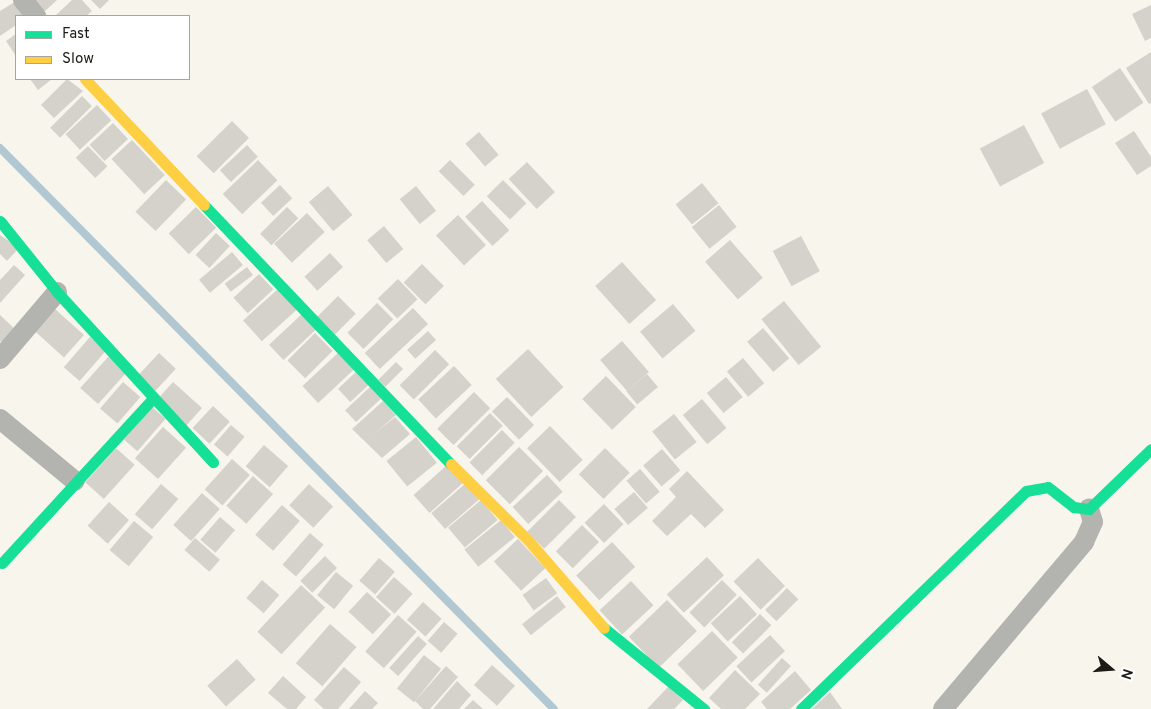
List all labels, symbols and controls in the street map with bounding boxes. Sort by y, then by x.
legend [15,15,190,80]
text: Fast [62,25,90,44]
text: Slow [62,50,94,69]
north arrow [1086,644,1136,694]
text: N [1116,666,1135,681]

